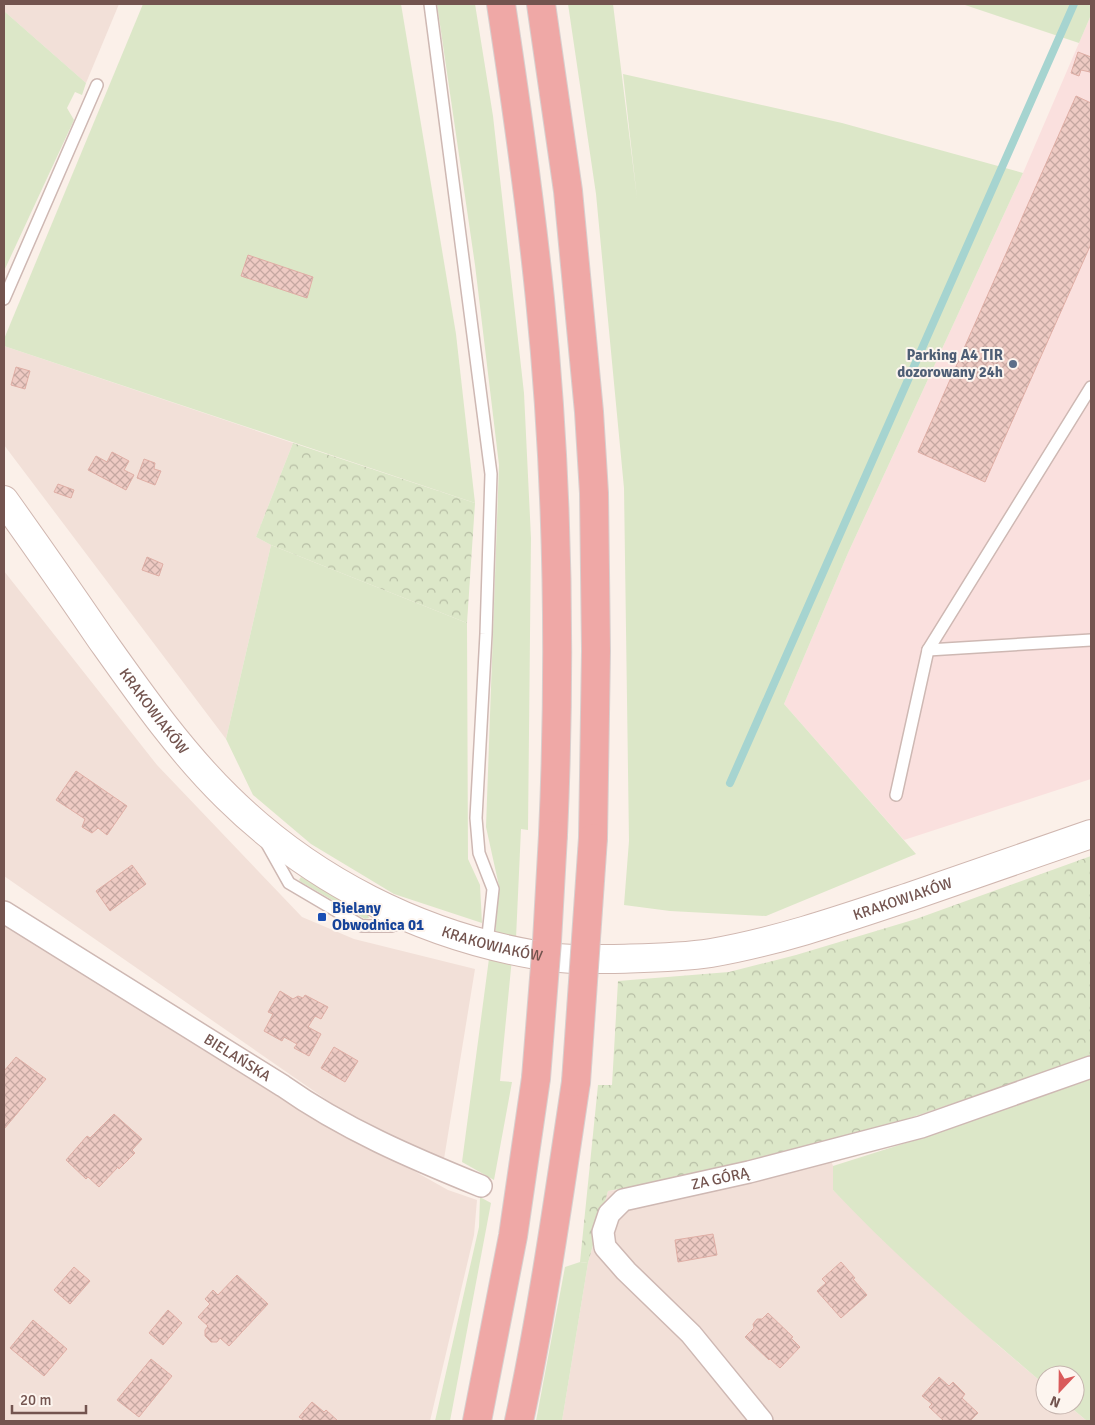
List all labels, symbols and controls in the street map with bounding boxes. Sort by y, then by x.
place label: Parking A4 TIR dozorowany 24h [897,346,1003,381]
marker: Parking A4 TIR dozorowany 24h [1007,358,1019,370]
street label: KRAKOWIAKÓW [116,665,193,758]
street label: KRAKOWIAKÓW [851,874,955,924]
place label: Bielany Obwodnica 01 [332,899,424,934]
marker: Bielany Obwodnica 01 [316,911,328,923]
street label: KRAKOWIAKÓW [439,922,544,965]
street label: BIELAŃSKA [201,1030,274,1085]
street label: ZA GÓRĄ [689,1163,751,1194]
north arrow [1035,1365,1085,1415]
scale bar [12,1382,86,1414]
text: 20 m [20,1391,51,1409]
text: N [1048,1392,1063,1411]

